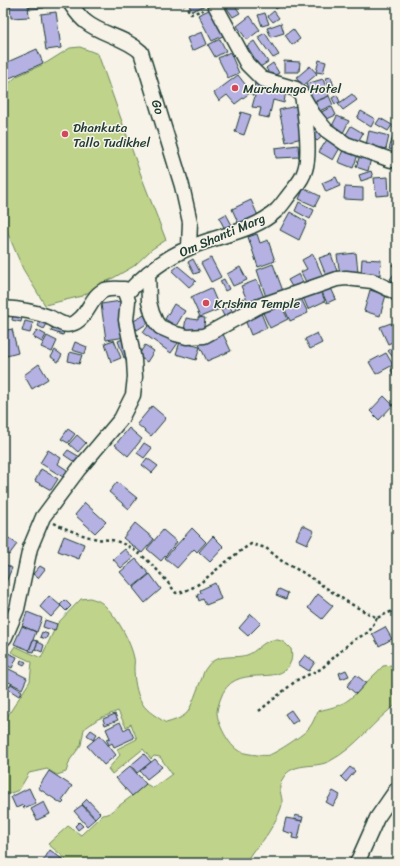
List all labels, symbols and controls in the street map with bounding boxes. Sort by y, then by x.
place label: Murchunga Hotel [243,77,341,100]
marker: Murchunga Hotel [230,83,240,93]
street label: Go [145,97,171,118]
place label: Dhankuta Tallo Tudikhel [73,116,151,154]
marker: Dhankuta Tallo Tudikhel [60,129,70,139]
street label: Om Shanti Marg [175,206,269,264]
place label: Krishna Temple [214,292,300,315]
marker: Krishna Temple [201,298,211,308]

